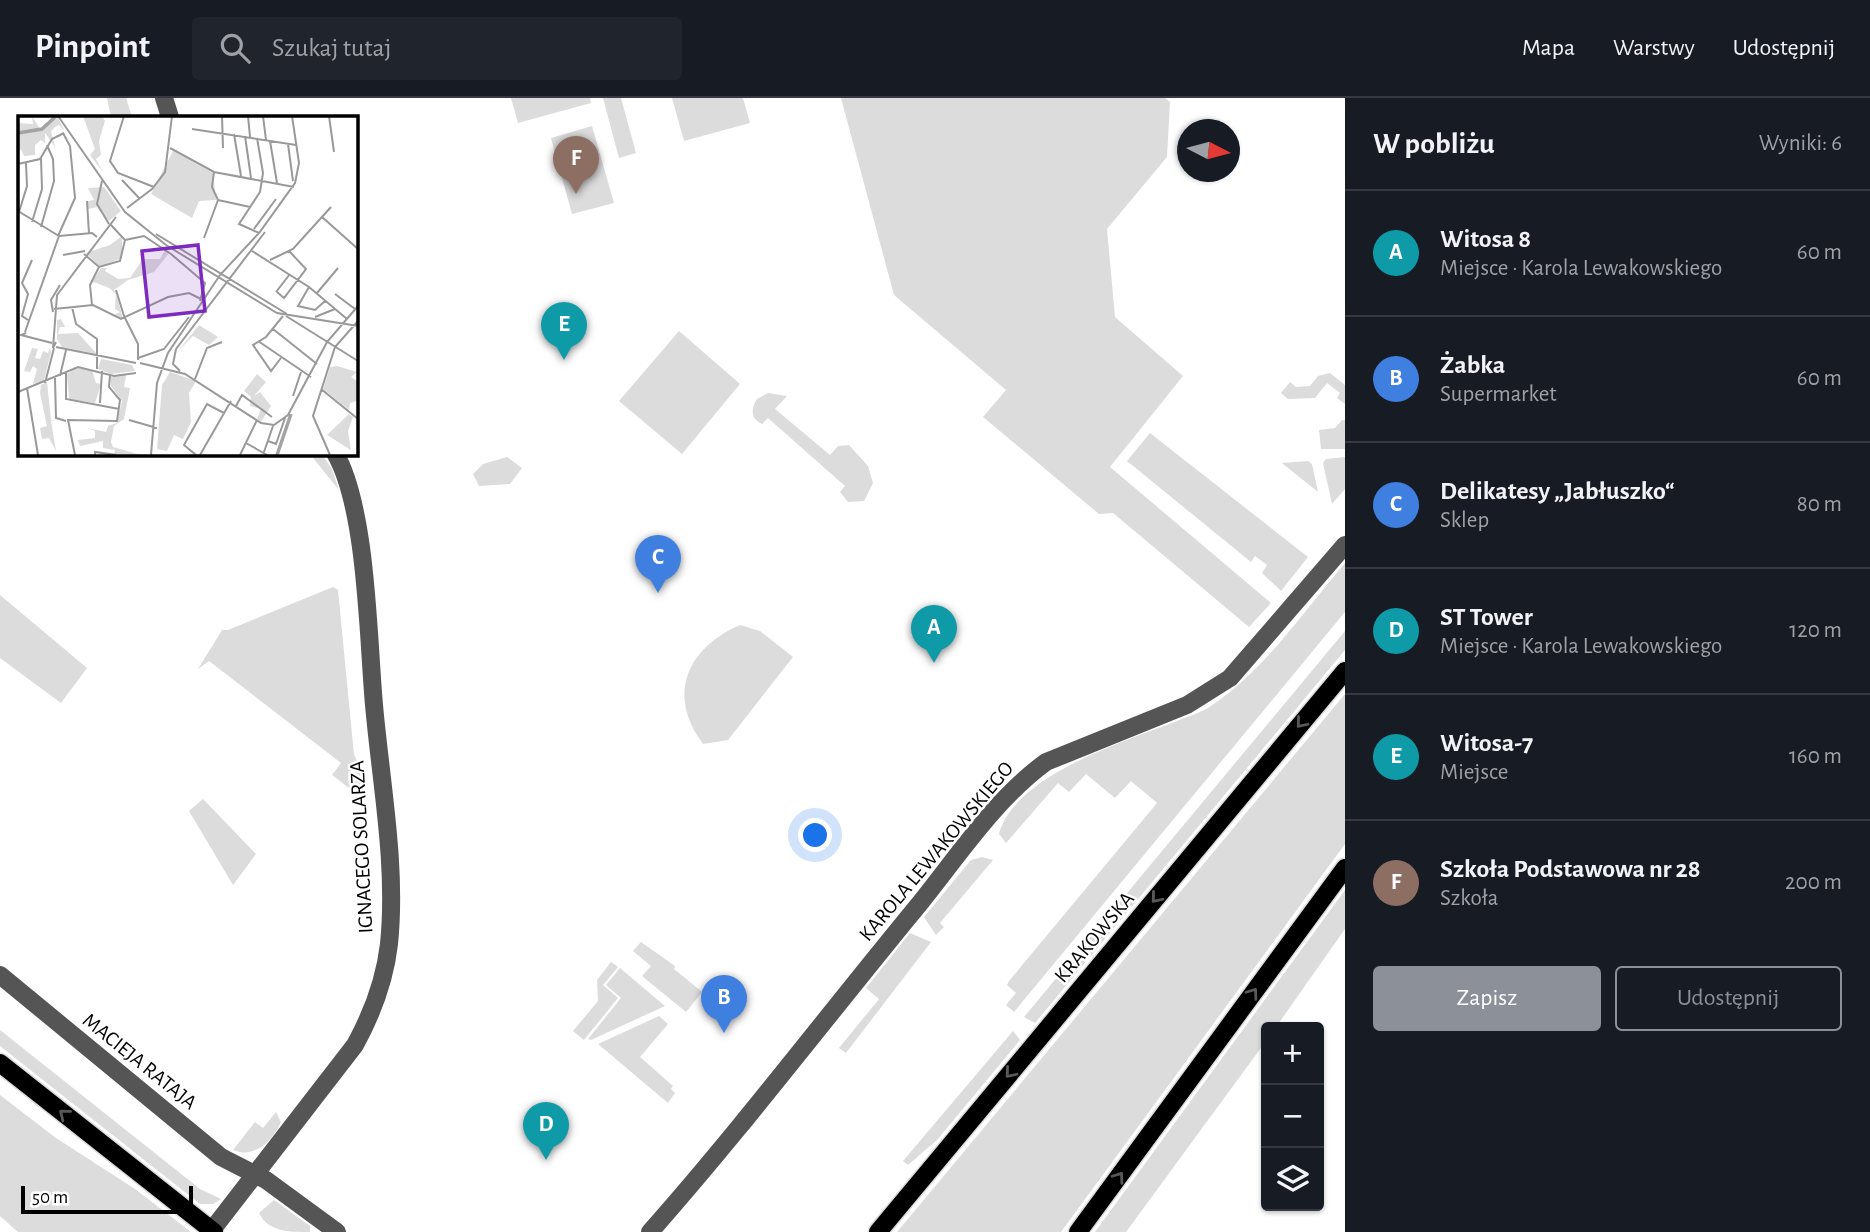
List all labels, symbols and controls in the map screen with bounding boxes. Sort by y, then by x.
search box [192,17,682,80]
icon: search [216,29,254,67]
text: Pinpoint [35,31,150,64]
text: Szukaj tutaj [272,35,391,61]
text: Mapa [1522,36,1575,60]
text: Warstwy [1613,36,1695,60]
text: Udostępnij [1733,36,1835,60]
inset map [18,116,357,455]
north arrow [1177,119,1240,182]
text: W pobliżu [1373,129,1495,159]
text: Wyniki: 6 [1759,132,1842,155]
pin: F [553,136,599,194]
text: Witosa 8 [1440,226,1531,252]
text: A [1389,241,1403,264]
text: 60 m [1797,241,1842,264]
text: Miejsce · Karola Lewakowskiego [1440,257,1722,280]
pin: E [541,302,587,360]
text: Żabka [1440,352,1505,378]
text: B [1389,367,1403,390]
text: 60 m [1797,367,1842,390]
text: Supermarket [1440,383,1557,406]
text: Delikatesy „Jabłuszko“ [1440,478,1675,504]
text: C [1390,493,1402,516]
text: 80 m [1797,493,1842,516]
text: Sklep [1440,509,1489,532]
pin: C [635,535,681,593]
text: ST Tower [1440,604,1533,630]
pin: A [911,605,957,663]
text: D [1388,619,1404,642]
text: 120 m [1789,619,1842,642]
text: Miejsce · Karola Lewakowskiego [1440,635,1722,658]
one-way arrow [1297,715,1309,728]
text: Witosa-7 [1440,730,1533,756]
text: E [1390,745,1402,768]
text: 160 m [1789,745,1842,768]
street label: KAROLA LEWAKOWSKIEGO [855,758,1017,945]
street label: IGNACEGO SOLARZA [346,760,377,934]
text: Miejsce [1440,761,1508,784]
your location [798,818,832,852]
text: Szkoła Podstawowa nr 28 [1440,856,1701,882]
text: F [1391,871,1401,894]
text: 200 m [1785,871,1842,894]
text: Szkoła [1440,887,1498,910]
street label: KRAKOWSKA [1051,888,1138,987]
one-way arrow [1152,890,1164,903]
button: Zapisz [1373,966,1601,1031]
button: Udostępnij [1615,966,1842,1031]
pin: B [701,975,747,1033]
one-way arrow [1245,988,1257,1001]
street label: MACIEJA RATAJA [79,1009,201,1114]
map controls [1261,1022,1324,1211]
button: + [1261,1022,1324,1085]
one-way arrow [1006,1065,1018,1078]
button: − [1261,1085,1324,1148]
pin: D [523,1102,569,1160]
one-way arrow [59,1110,71,1123]
button: layers [1261,1148,1324,1211]
one-way arrow [1111,1172,1123,1185]
scale bar [21,1183,192,1215]
text: 50 m [32,1188,68,1207]

